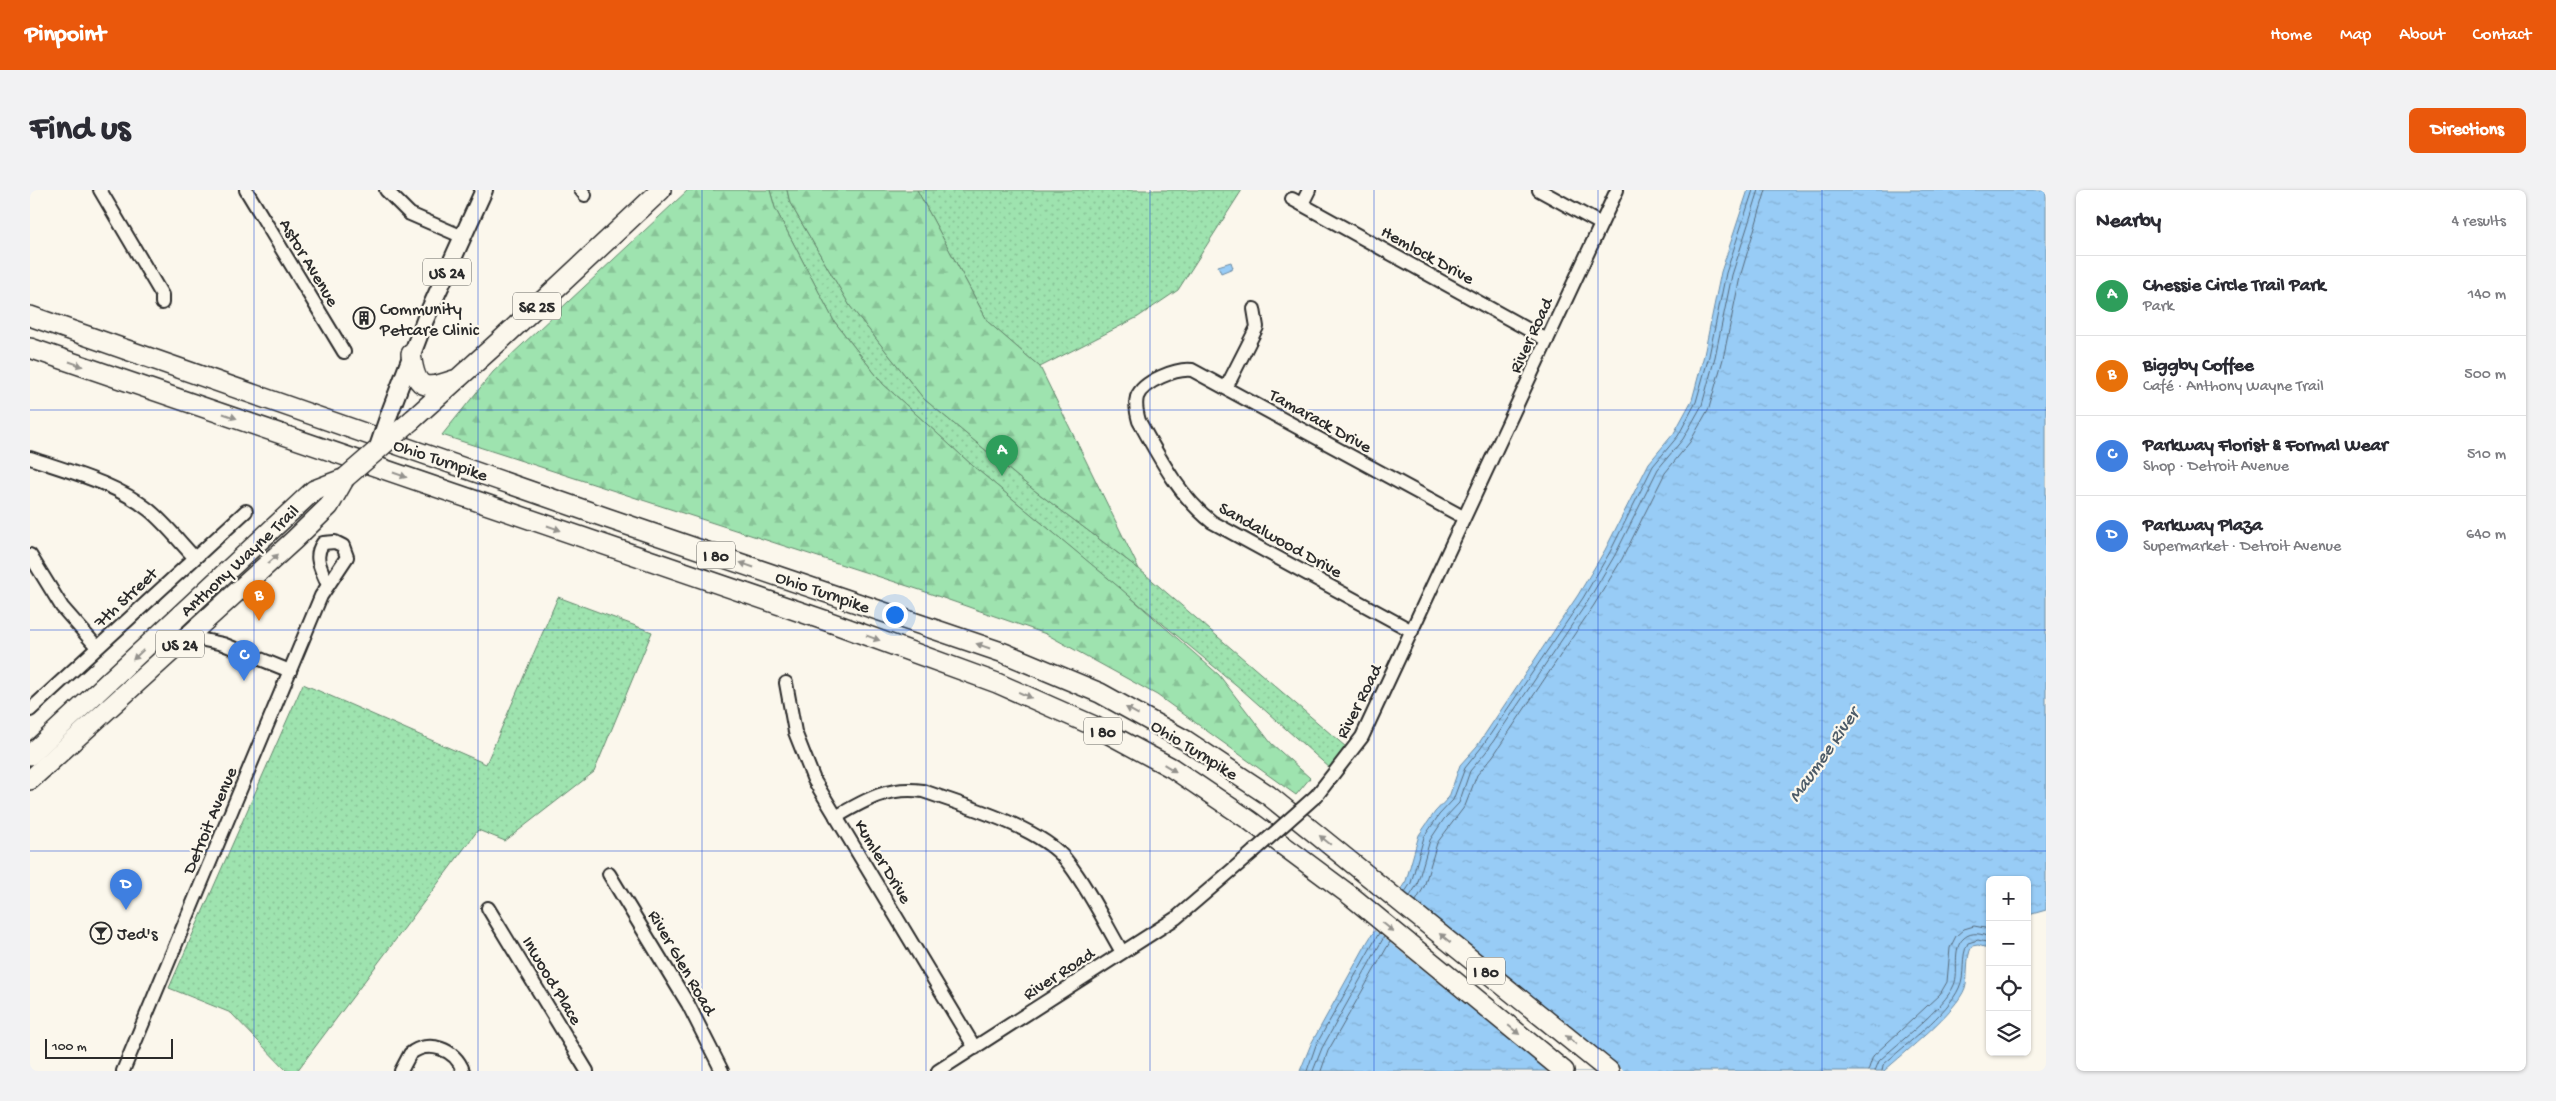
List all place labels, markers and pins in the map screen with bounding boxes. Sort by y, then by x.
place label: Community Petcare Clinic [379,300,480,342]
building icon: Community Petcare Clinic [352,306,376,330]
pin: A [986,435,1018,476]
pin: B [243,580,275,621]
pin: C [228,640,260,681]
pin: D [110,869,142,910]
bar icon: Jed's [89,921,113,945]
place label: Jed's [117,925,159,946]

